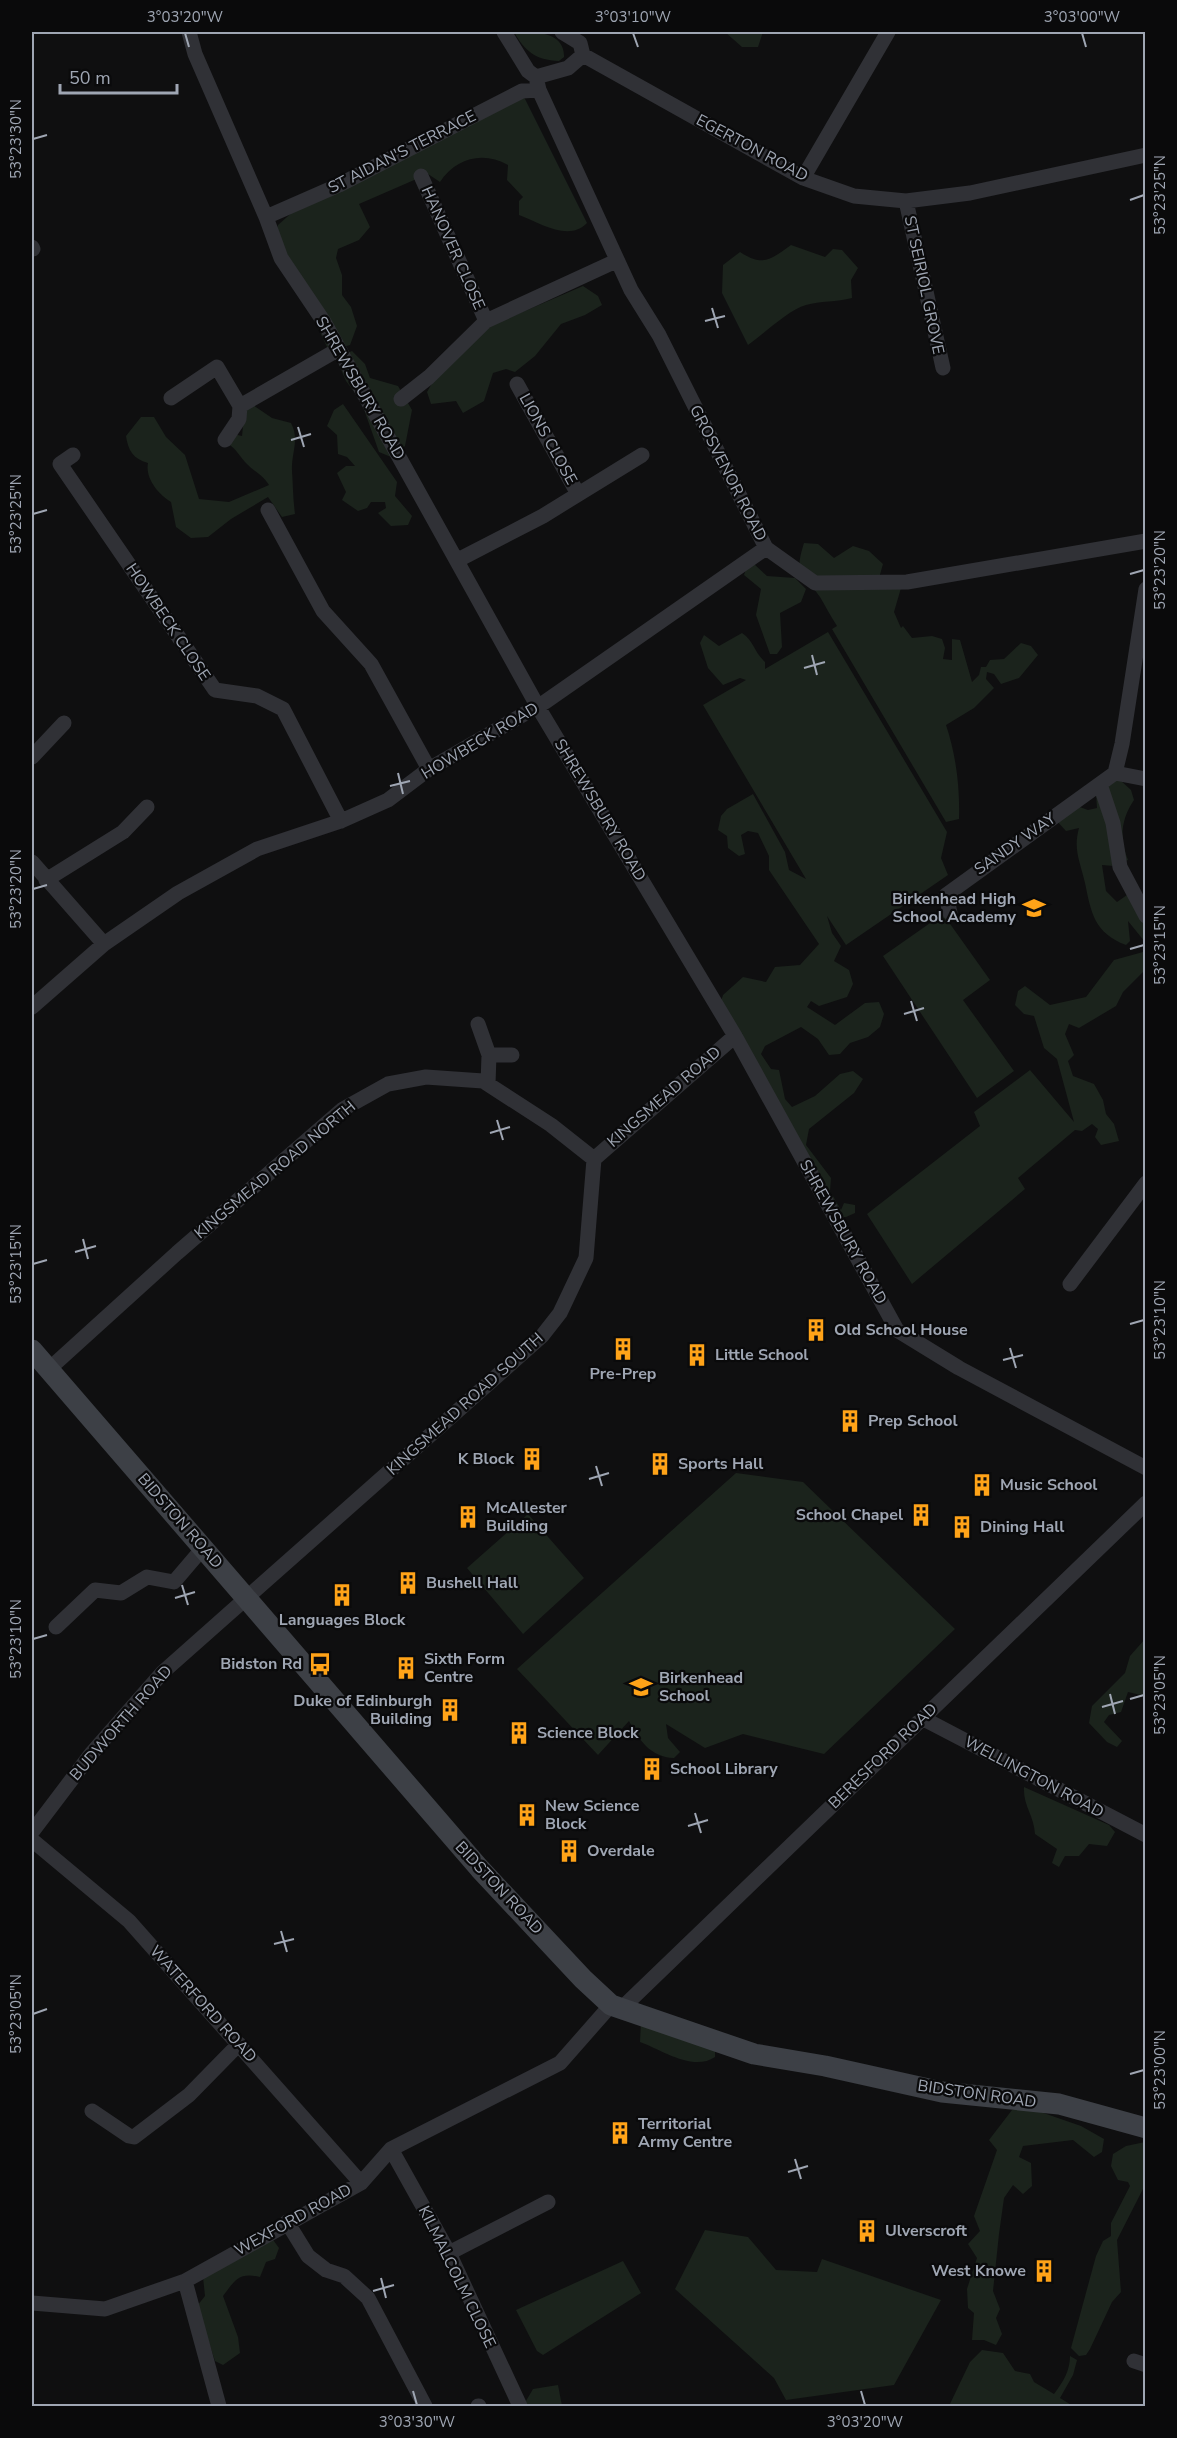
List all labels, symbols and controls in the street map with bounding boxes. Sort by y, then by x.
text: 3°03'20"W [147,7,224,27]
text: 3°03'10"W [595,7,672,27]
text: 3°03'00"W [1044,7,1121,27]
scale bar [60,57,177,95]
text: 50 m [69,66,111,90]
text: 53°23'30"N [6,99,26,179]
street label: ST AIDAN'S TERRACE [324,105,480,199]
street label: EGERTON ROAD [692,109,812,187]
text: 53°23'25"N [1150,155,1170,235]
street label: HANOVER CLOSE [416,183,490,313]
street label: ST SEIRIOL GROVE [899,214,949,356]
street label: SHREWSBURY ROAD [310,312,410,464]
street label: LIONS CLOSE [514,389,582,489]
street label: GROSVENOR ROAD [684,401,772,545]
text: 53°23'25"N [6,474,26,554]
text: 53°23'20"N [1150,530,1170,610]
street label: HOWBECK CLOSE [121,559,215,685]
street label: HOWBECK ROAD [417,697,543,785]
street label: SHREWSBURY ROAD [549,735,651,885]
street label: SANDY WAY [970,807,1061,880]
text: 53°23'20"N [6,849,26,929]
place label: Birkenhead High School Academy [892,888,1017,928]
school or university icon: Birkenhead High School Academy [1021,895,1047,921]
text: 53°23'15"N [1150,905,1170,985]
street label: KINGSMEAD ROAD [602,1041,726,1153]
street label: KINGSMEAD ROAD NORTH [190,1096,360,1244]
street label: SHREWSBURY ROAD [794,1156,892,1308]
text: 53°23'15"N [6,1224,26,1304]
text: 53°23'10"N [1150,1280,1170,1360]
building icon: Old School House [803,1317,829,1343]
place label: Old School House [834,1319,968,1341]
street label: KINGSMEAD ROAD SOUTH [382,1328,548,1480]
building icon: Pre-Prep [610,1336,636,1362]
building icon: Little School [684,1342,710,1368]
place label: Little School [715,1344,808,1366]
place label: Pre-Prep [590,1363,656,1385]
building icon: Prep School [837,1408,863,1434]
place label: Prep School [868,1410,958,1432]
building icon: K Block [519,1446,545,1472]
place label: K Block [458,1448,514,1470]
building icon: Sports Hall [647,1451,673,1477]
place label: Sports Hall [678,1453,763,1475]
street label: BIDSTON ROAD [132,1469,228,1573]
building icon: Music School [969,1472,995,1498]
place label: Music School [1000,1474,1097,1496]
place label: McAllester Building [486,1497,568,1537]
building icon: School Chapel [908,1502,934,1528]
building icon: McAllester Building [455,1504,481,1530]
place label: School Chapel [796,1504,903,1526]
building icon: Dining Hall [949,1514,975,1540]
place label: Dining Hall [980,1516,1064,1538]
building icon: Bushell Hall [395,1570,421,1596]
place label: Bushell Hall [426,1572,518,1594]
building icon: Languages Block [329,1582,355,1608]
text: 53°23'10"N [6,1599,26,1679]
place label: Languages Block [279,1609,406,1631]
place label: Sixth Form Centre [424,1648,505,1688]
bus stop icon: Bidston Rd [307,1651,333,1677]
place label: Bidston Rd [220,1653,302,1675]
building icon: Sixth Form Centre [393,1655,419,1681]
text: 53°23'05"N [1150,1655,1170,1735]
street label: BUDWORTH ROAD [65,1661,177,1785]
place label: Birkenhead School [659,1667,743,1707]
school or university icon: Birkenhead School [628,1674,654,1700]
place label: Duke of Edinburgh Building [293,1690,432,1730]
building icon: Duke of Edinburgh Building [437,1697,463,1723]
street label: BERESFORD ROAD [824,1698,942,1814]
building icon: Science Block [506,1720,532,1746]
place label: Science Block [537,1722,639,1744]
street label: WELLINGTON ROAD [960,1731,1108,1823]
building icon: School Library [639,1756,665,1782]
place label: School Library [670,1758,778,1780]
place label: New Science Block [545,1795,640,1835]
building icon: New Science Block [514,1802,540,1828]
street label: BIDSTON ROAD [450,1837,548,1939]
building icon: Overdale [556,1838,582,1864]
place label: Overdale [587,1840,655,1862]
street label: WATERFORD ROAD [144,1941,262,2067]
text: 53°23'05"N [6,1974,26,2054]
text: 53°23'00"N [1150,2030,1170,2110]
street label: BIDSTON ROAD [916,2075,1038,2113]
place label: Territorial Army Centre [638,2113,732,2153]
building icon: Territorial Army Centre [607,2120,633,2146]
street label: WEXFORD ROAD [230,2179,356,2261]
street label: KILMALCOLM CLOSE [413,2202,501,2352]
building icon: Ulverscroft [854,2218,880,2244]
place label: Ulverscroft [885,2220,968,2242]
building icon: West Knowe [1031,2258,1057,2284]
place label: West Knowe [931,2260,1026,2282]
text: 3°03'30"W [379,2412,456,2432]
text: 3°03'20"W [827,2412,904,2432]

